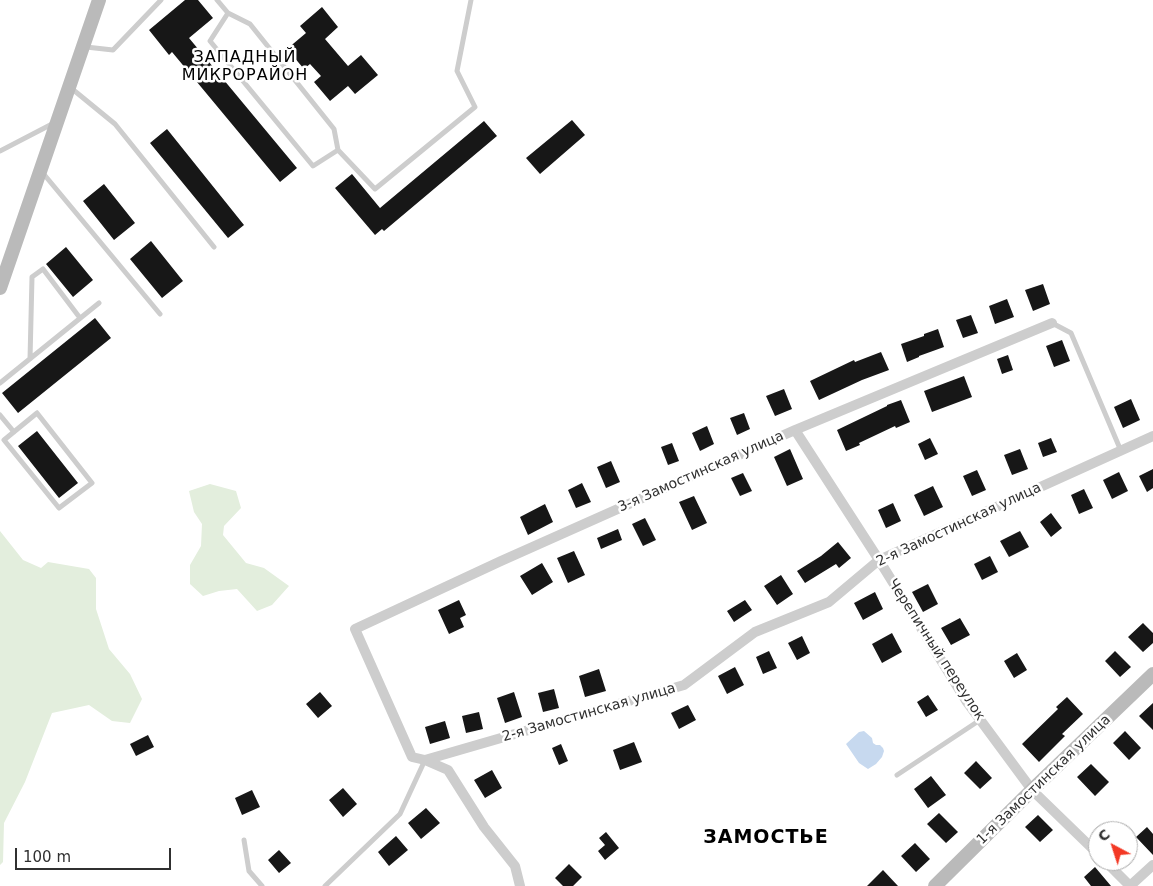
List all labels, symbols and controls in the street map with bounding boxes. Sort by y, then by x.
district label: ЗАПАДНЫЙ МИКРОРАЙОН [180,48,310,86]
street label: 3-я Замостинская улица [616,428,786,516]
street label: 2-я Замостинская улица [874,479,1044,571]
street label: Черепичный переулок [884,576,988,724]
street label: 2-я Замостинская улица [500,680,678,746]
street label: 1-я Замостинская улица [974,712,1114,848]
north arrow [1088,821,1138,871]
text: С [1095,826,1113,845]
district label: ЗАМОСТЬЕ [702,827,830,849]
scale bar [18,838,174,870]
text: 100 m [23,848,71,866]

